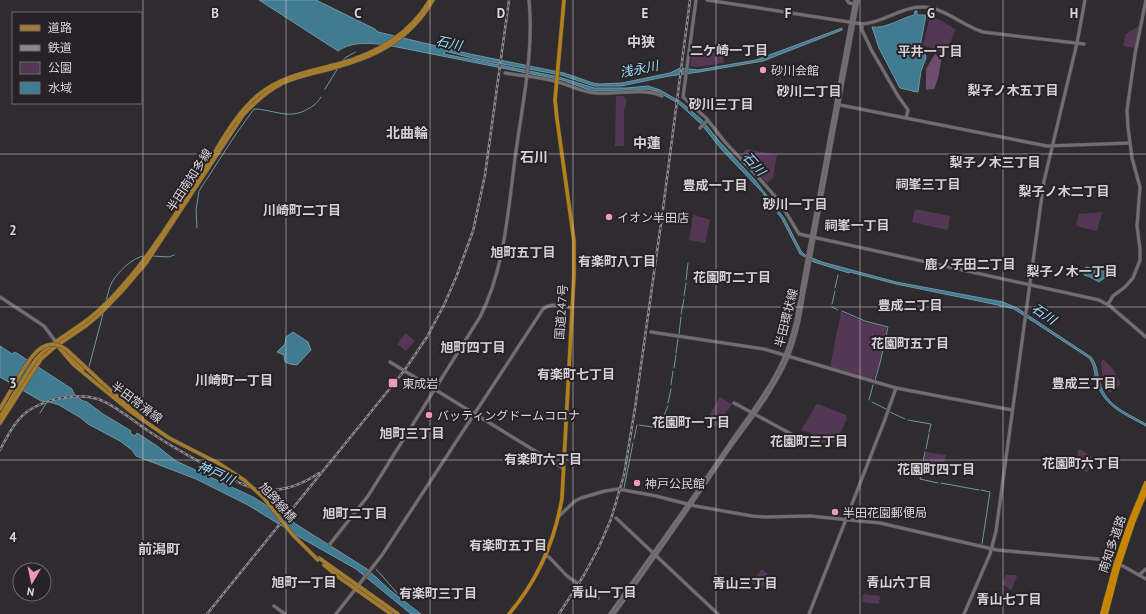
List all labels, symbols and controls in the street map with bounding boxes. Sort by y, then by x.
text: B [211,5,219,22]
text: C [354,5,362,22]
text: D [497,5,505,22]
text: E [642,5,649,22]
text: F [785,5,792,22]
text: G [927,5,935,22]
text: H [1070,5,1078,22]
legend [12,12,142,104]
text: 道路 [48,20,72,35]
water label: 石川 [435,32,465,54]
district label: 中狭 [627,33,655,51]
text: 鉄道 [48,40,72,55]
district label: 二ケ崎一丁目 [690,42,768,59]
district label: 平井一丁目 [897,43,963,60]
water label: 浅永川 [618,57,662,81]
text: 公園 [48,60,72,75]
place label: 砂川会館 [771,63,819,78]
marker: 砂川会館 [758,65,768,75]
text: 水域 [48,80,72,95]
district label: 梨子ノ木五丁目 [967,82,1059,99]
district label: 砂川二丁目 [776,83,842,100]
district label: 砂川三丁目 [688,96,754,113]
district label: 北曲輪 [386,124,428,142]
district label: 中蓮 [633,134,661,152]
street label: 半田南知多線 [163,146,215,214]
district label: 石川 [520,148,548,166]
water label: 石川 [739,149,770,181]
district label: 梨子ノ木三丁目 [949,154,1041,171]
district label: 祠峯三丁目 [895,176,961,193]
district label: 豊成一丁目 [682,177,748,194]
district label: 梨子ノ木二丁目 [1018,183,1110,200]
district label: 砂川一丁目 [762,196,828,213]
district label: 川崎町二丁目 [263,202,341,219]
place label: イオン半田店 [617,210,689,225]
marker: イオン半田店 [604,212,614,222]
district label: 祠峯一丁目 [824,217,890,234]
text: 2 [9,222,17,239]
district label: 旭町五丁目 [490,244,556,261]
district label: 有楽町八丁目 [578,253,656,270]
district label: 鹿ノ子田二丁目 [924,256,1016,273]
district label: 梨子ノ木一丁目 [1026,263,1118,280]
district label: 花園町二丁目 [693,269,771,286]
street label: 国道247号 [552,284,570,340]
street label: 半田環状線 [771,287,801,349]
district label: 豊成二丁目 [877,297,943,314]
water label: 石川 [1028,300,1061,329]
district label: 花園町五丁目 [871,335,949,352]
district label: 旭町四丁目 [440,339,506,356]
district label: 有楽町七丁目 [537,366,615,383]
district label: 川崎町一丁目 [195,372,273,389]
text: 3 [9,375,17,392]
district label: 豊成三丁目 [1051,375,1117,392]
place label: 東成岩 [402,376,438,391]
marker: 東成岩 [387,377,399,389]
street label: 半田常滑線 [109,378,165,426]
place label: バッティングドームコロナ [437,408,580,423]
marker: バッティングドームコロナ [424,410,434,420]
district label: 花園町一丁目 [652,414,730,431]
district label: 旭町三丁目 [379,425,445,442]
district label: 花園町三丁目 [770,433,848,450]
district label: 有楽町六丁目 [504,451,582,468]
district label: 花園町六丁目 [1042,455,1120,472]
water label: 神戸川 [195,457,239,490]
district label: 花園町四丁目 [897,461,975,478]
place label: 神戸公民館 [645,476,705,491]
marker: 神戸公民館 [632,478,642,488]
street label: 旭跨線橋 [256,479,300,525]
district label: 旭町二丁目 [322,505,388,522]
place label: 半田花園郵便局 [843,505,927,520]
marker: 半田花園郵便局 [830,507,840,517]
street label: 南知多道路 [1095,513,1129,575]
text: 4 [9,529,17,546]
district label: 有楽町五丁目 [469,537,547,554]
district label: 前潟町 [138,540,180,558]
north arrow [12,562,52,602]
district label: 旭町一丁目 [271,574,337,591]
district label: 青山六丁目 [866,574,932,591]
district label: 青山三丁目 [712,575,778,592]
text: N [26,584,35,599]
district label: 青山一丁目 [571,584,637,601]
district label: 有楽町三丁目 [399,585,477,602]
district label: 青山七丁目 [976,591,1042,608]

